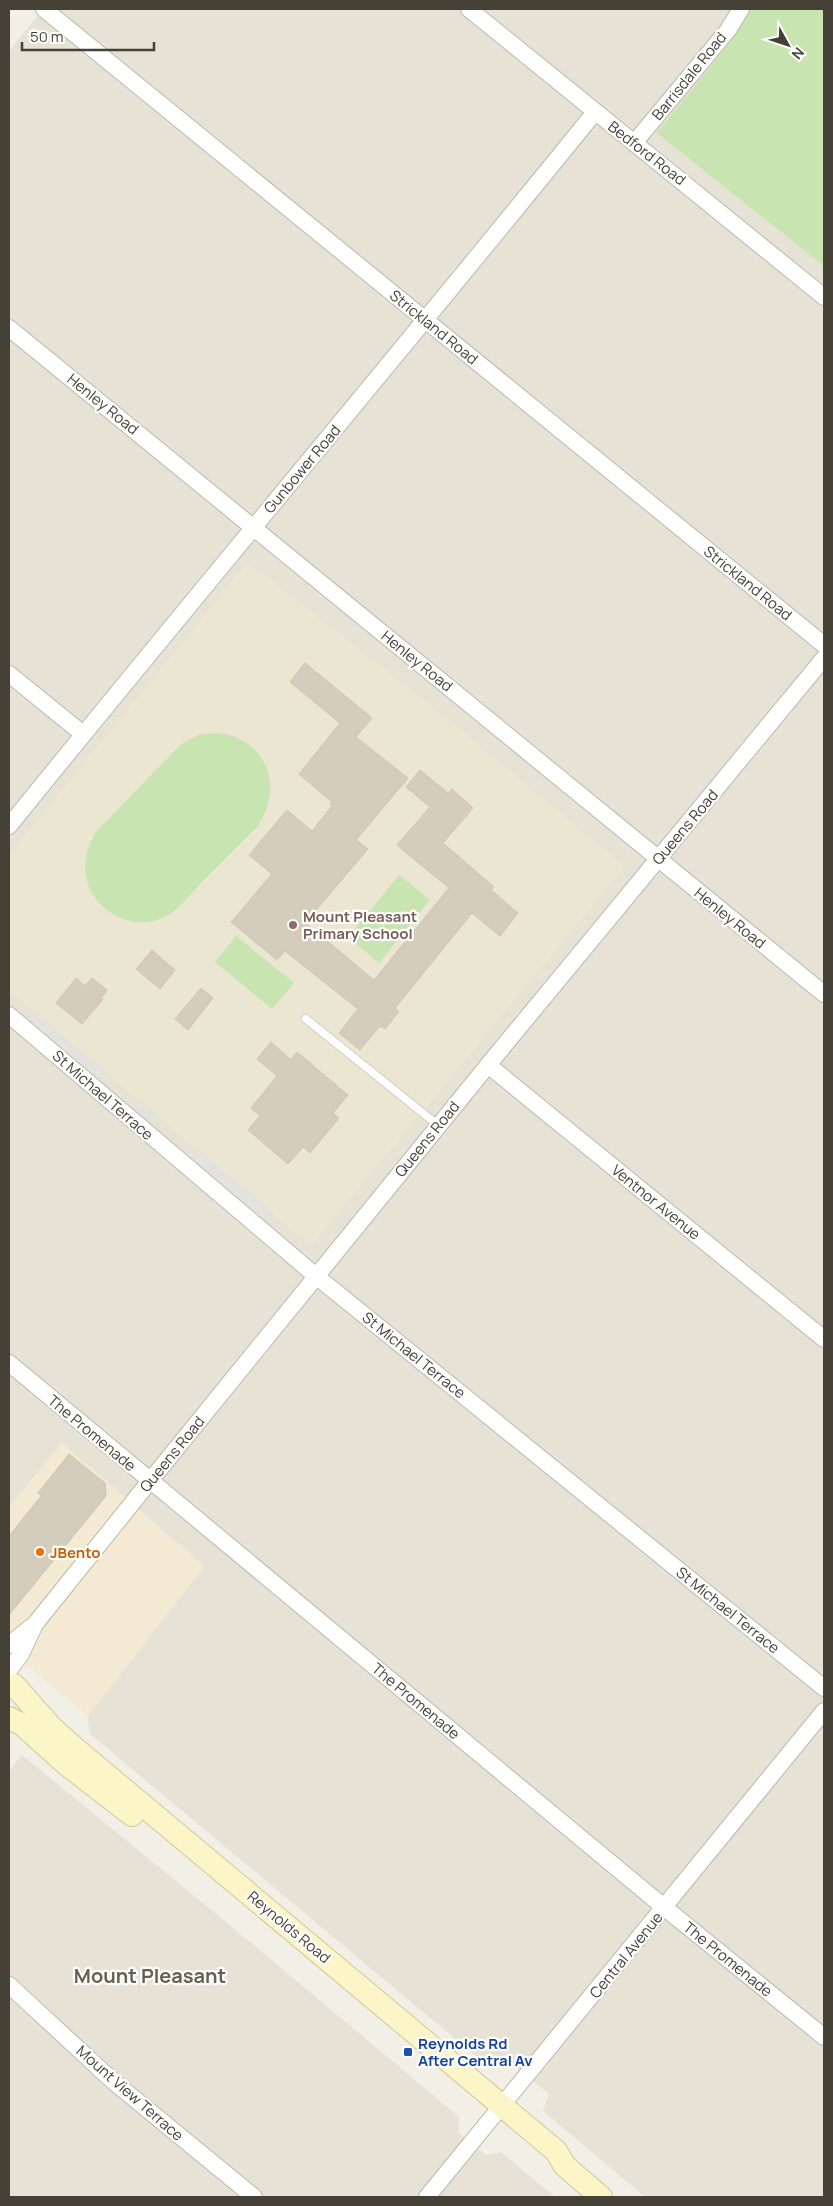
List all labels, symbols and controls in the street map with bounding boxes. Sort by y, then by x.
scale bar [22,20,155,52]
north arrow [763,20,813,70]
text: 50 m [30,26,64,47]
street label: Barrisdale Road [647,28,731,124]
text: N [788,44,809,64]
street label: Bedford Road [604,116,690,190]
street label: Strickland Road [385,285,483,369]
street label: Henley Road [63,369,143,439]
street label: Gunbower Road [259,420,345,518]
street label: Strickland Road [699,541,797,625]
street label: Henley Road [377,626,457,696]
street label: Queens Road [647,785,723,869]
street label: Henley Road [690,883,770,953]
place label: Mount Pleasant Primary School [303,906,417,944]
marker: Mount Pleasant Primary School [287,919,299,931]
street label: St Michael Terrace [48,1045,158,1145]
street label: Queens Road [390,1096,464,1182]
street label: Ventnor Avenue [607,1160,705,1245]
street label: St Michael Terrace [358,1307,470,1403]
street label: The Promenade [44,1390,141,1476]
street label: Queens Road [135,1411,209,1497]
place label: JBento [50,1542,101,1563]
marker: JBento [34,1546,46,1558]
street label: St Michael Terrace [672,1562,784,1658]
street label: The Promenade [368,1658,465,1744]
street label: Reynolds Road [243,1886,335,1968]
street label: Central Avenue [585,1907,667,2003]
street label: The Promenade [679,1917,777,2002]
district label: Mount Pleasant [74,1962,226,1989]
place label: Reynolds Rd After Central Av [418,2033,533,2071]
street label: Mount View Terrace [72,2041,188,2146]
marker: Reynolds Rd After Central Av [402,2046,414,2058]

